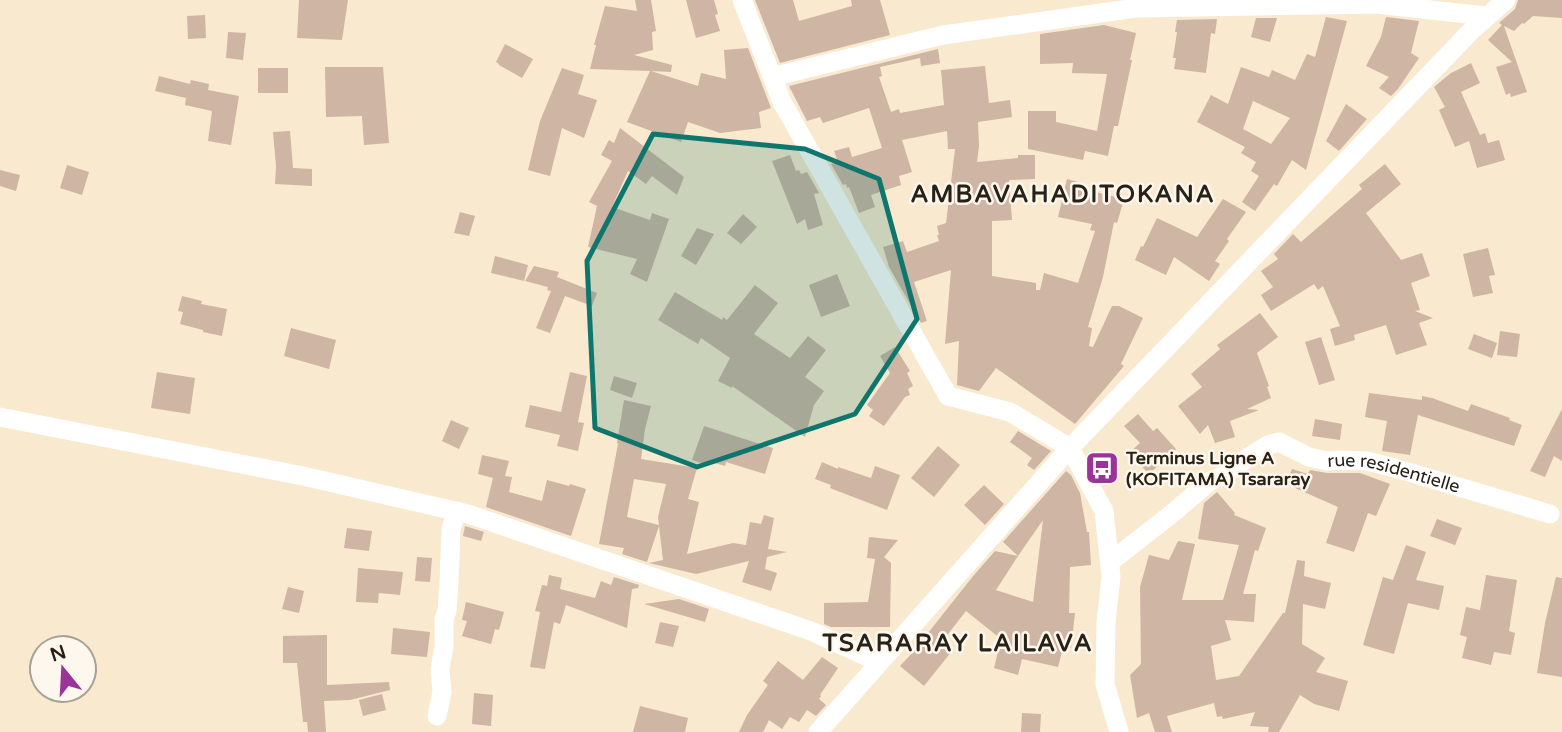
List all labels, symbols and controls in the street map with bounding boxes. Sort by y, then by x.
district label: AMBAVAHADITOKANA [910,180,1216,209]
place label: Terminus Ligne A (KOFITAMA) Tsararay [1125,447,1311,490]
bus stop icon: Terminus Ligne A (KOFITAMA) Tsararay [1083,449,1121,487]
street label: rue residentielle [1327,449,1463,498]
district label: TSARARAY LAILAVA [821,629,1094,658]
north arrow [28,634,98,704]
text: N [47,641,69,667]

